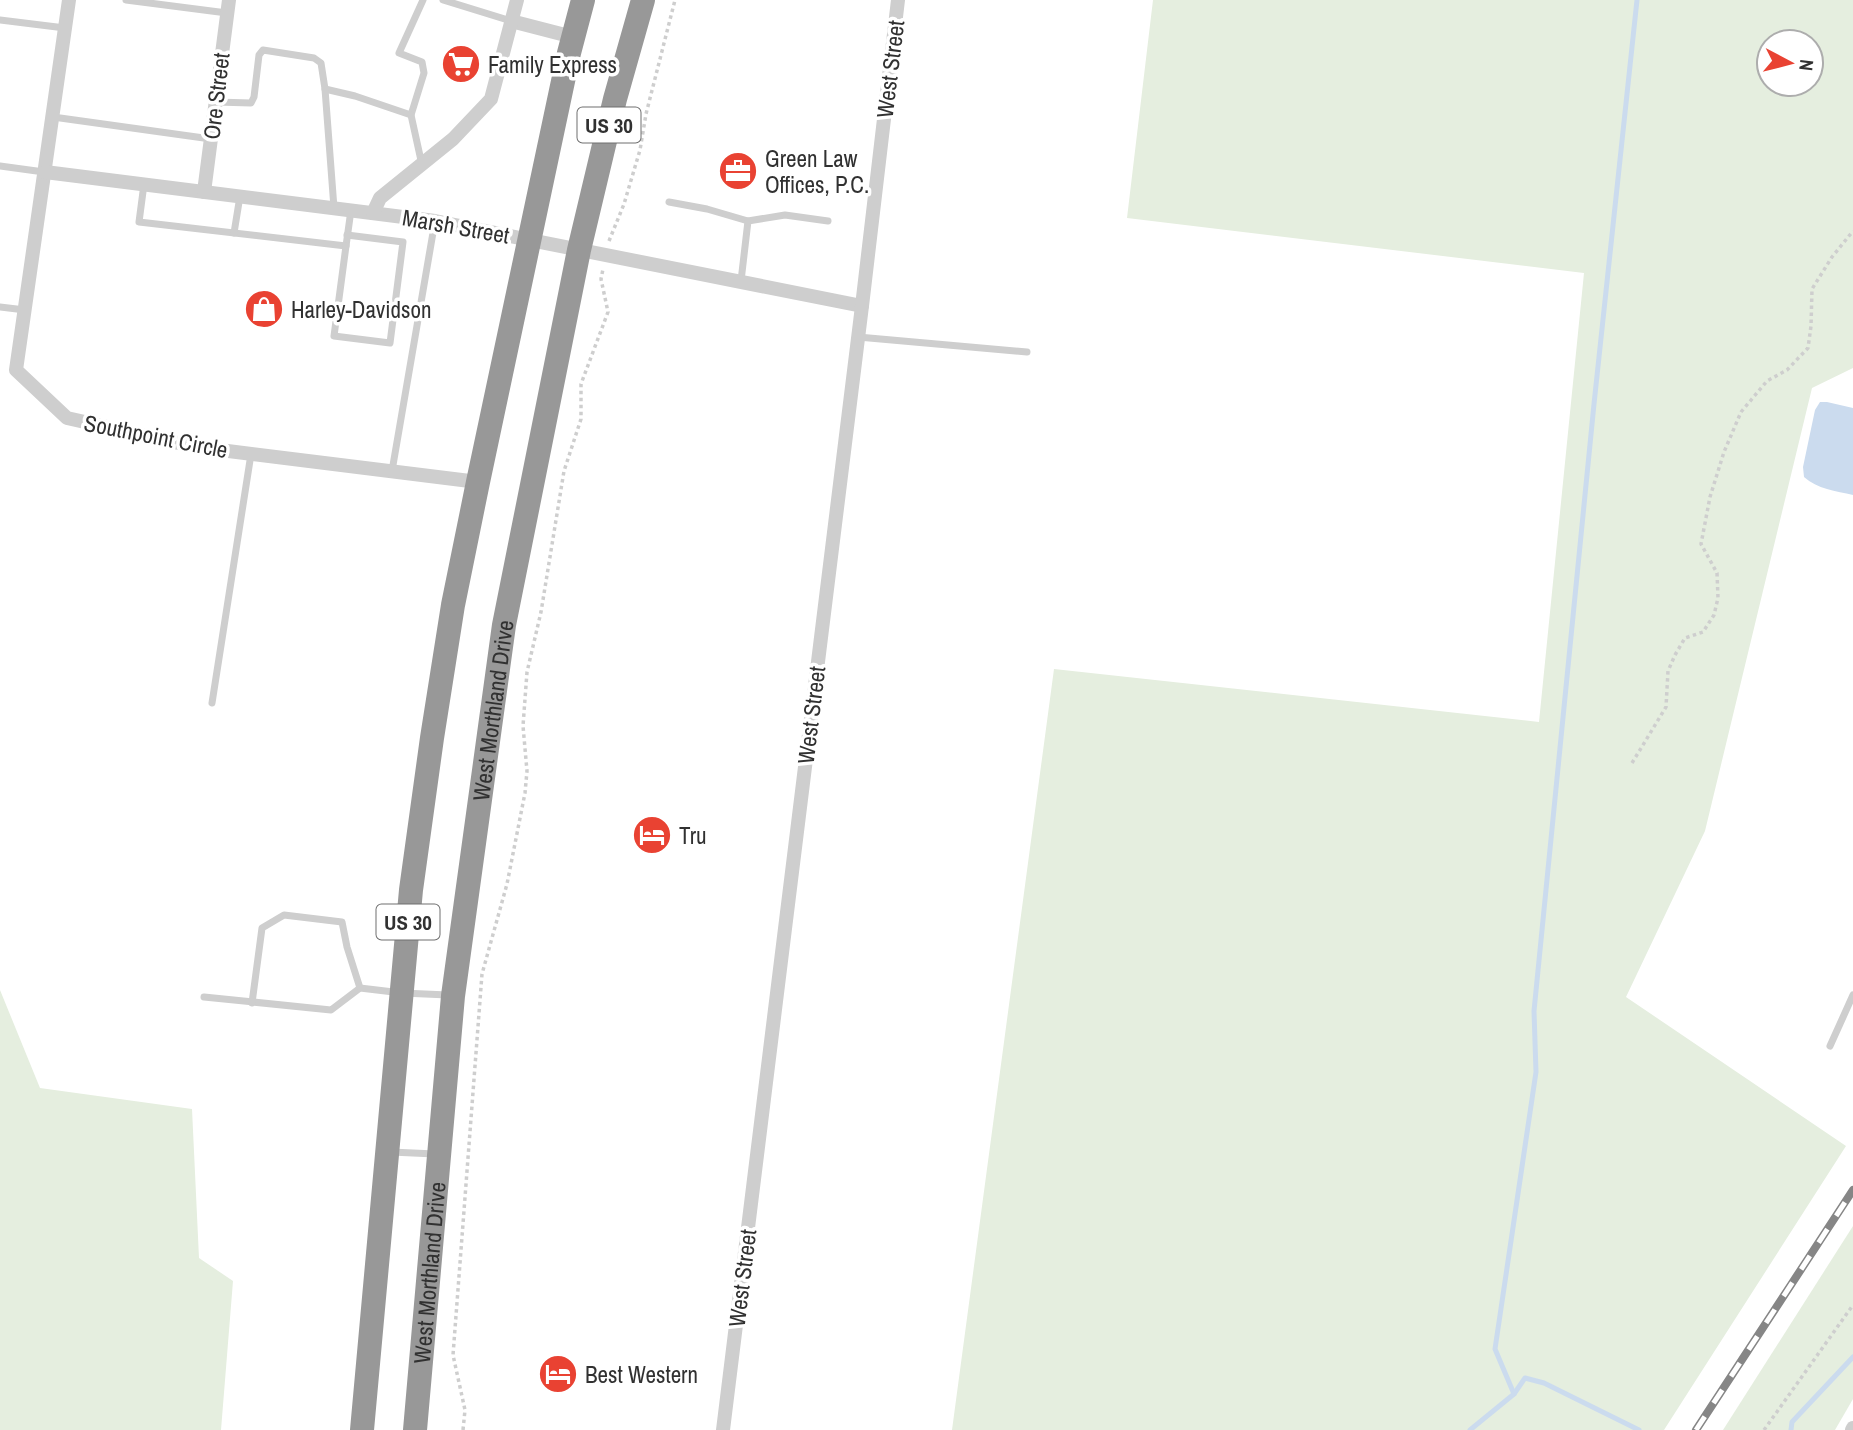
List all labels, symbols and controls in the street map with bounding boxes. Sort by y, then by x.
street label: West Street [869,18,911,120]
north arrow [1755,28,1825,98]
supermarket icon: Family Express [440,43,482,85]
place label: Family Express [488,49,617,80]
street label: Ore Street [195,51,237,141]
text: N [1793,58,1820,72]
road number: US 30 [578,108,640,142]
place label: Green Law Offices, P.C. [765,143,869,200]
office icon: Green Law Offices, P.C. [717,150,759,192]
street label: Marsh Street [400,201,512,251]
shop icon: Harley-Davidson [243,288,285,330]
place label: Harley-Davidson [291,294,431,325]
street label: Southpoint Circle [82,407,230,465]
street label: West Morthland Drive [465,618,520,803]
street label: West Street [790,664,832,766]
hotel icon: Tru [631,814,673,856]
place label: Tru [679,820,707,851]
road number: US 30 [376,904,440,940]
street label: West Morthland Drive [405,1180,452,1365]
street label: West Street [721,1227,763,1329]
hotel icon: Best Western [537,1353,579,1395]
place label: Best Western [585,1359,698,1390]

